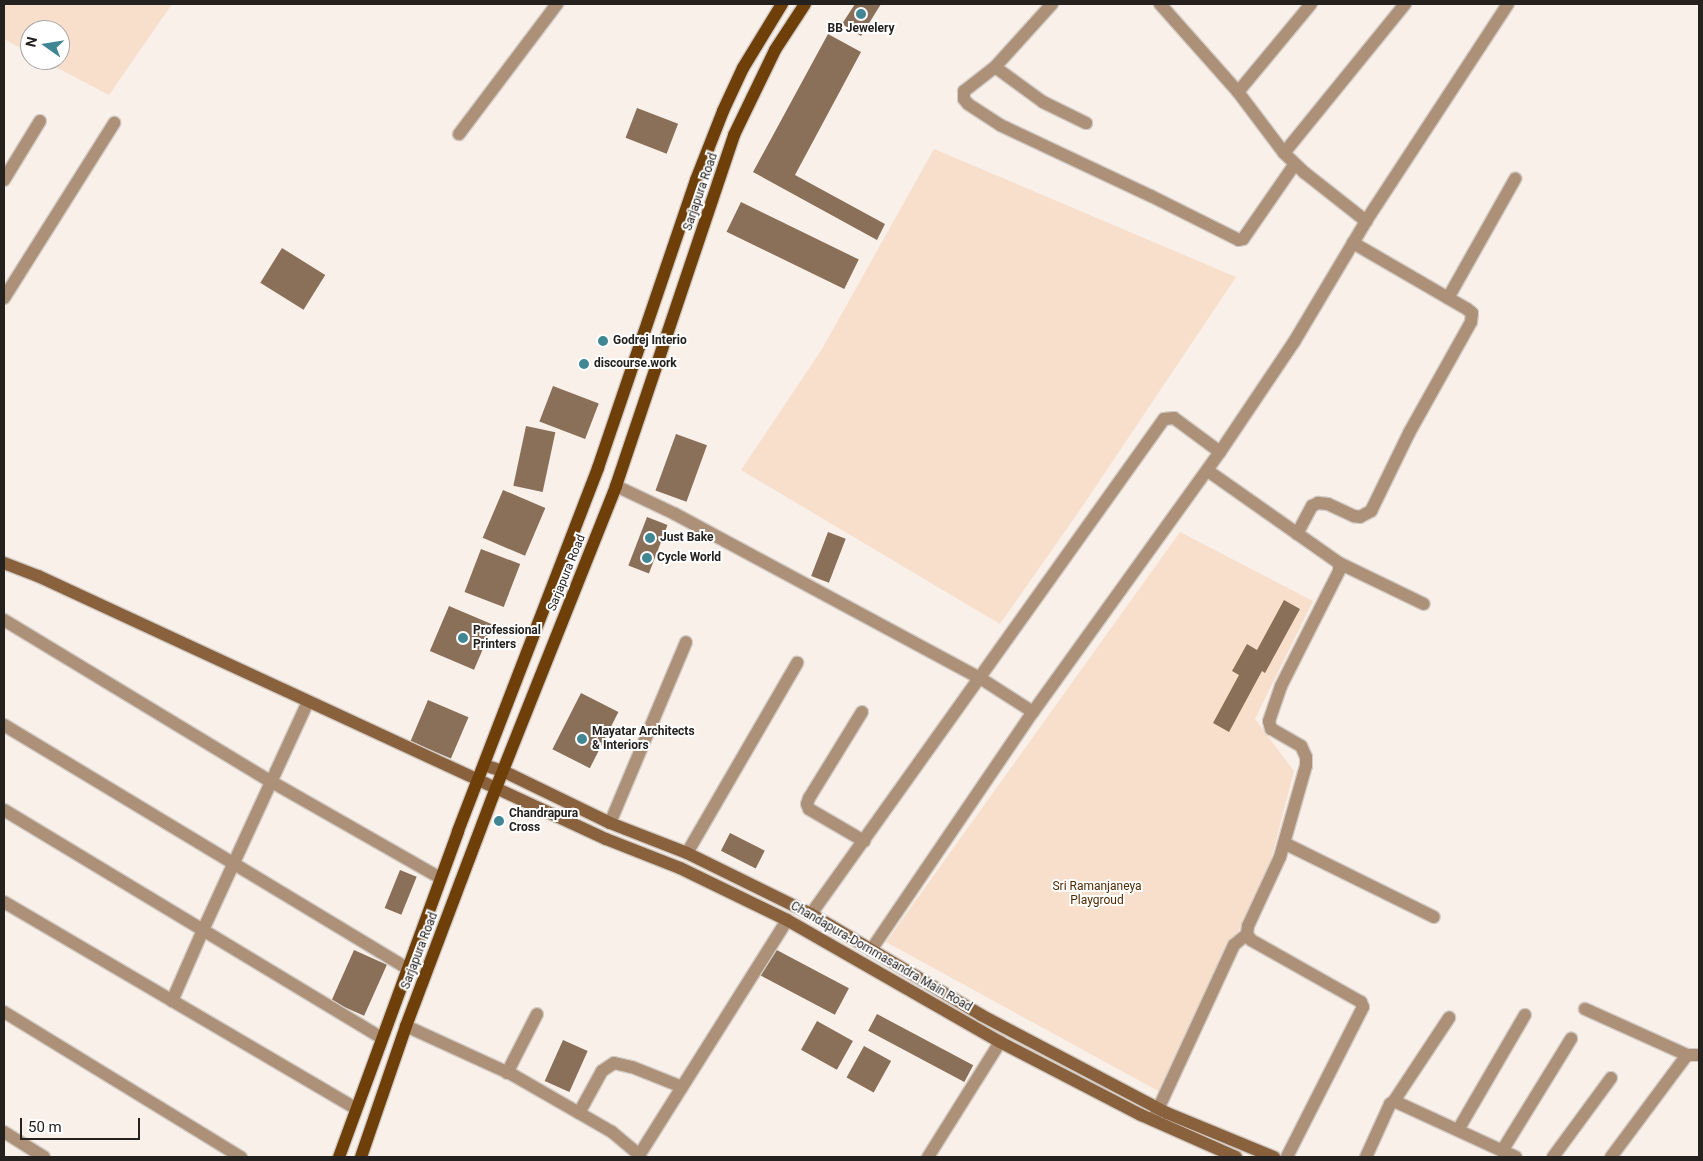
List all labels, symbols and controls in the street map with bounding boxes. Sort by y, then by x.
marker: BB Jewelery [855,8,867,20]
north arrow [20,20,70,70]
place label: BB Jewelery [828,22,894,36]
text: N [22,35,40,48]
street label: Sarjapura Road [681,151,721,233]
place label: Godrej Interio [613,334,687,348]
marker: Godrej Interio [597,335,609,347]
place label: discourse.work [594,357,677,371]
marker: discourse.work [578,358,590,370]
place label: Just Bake [660,531,713,545]
marker: Just Bake [644,532,656,544]
street label: Sarjapura Road [545,533,589,613]
place label: Cycle World [657,551,721,565]
marker: Cycle World [641,552,653,564]
place label: Professional Printers [473,624,541,652]
marker: Professional Printers [457,632,469,644]
place label: Mayatar Architects & Interiors [592,725,695,753]
marker: Mayatar Architects & Interiors [576,733,588,745]
place label: Chandrapura Cross [509,807,578,835]
marker: Chandrapura Cross [493,815,505,827]
park label: Sri Ramanjaneya Playgroud [1052,880,1142,908]
street label: Chandapura-Dommasandra Main Road [788,899,974,1015]
street label: Sarjapura Road [399,910,441,992]
scale bar [22,1108,142,1140]
text: 50 m [28,1118,62,1136]

